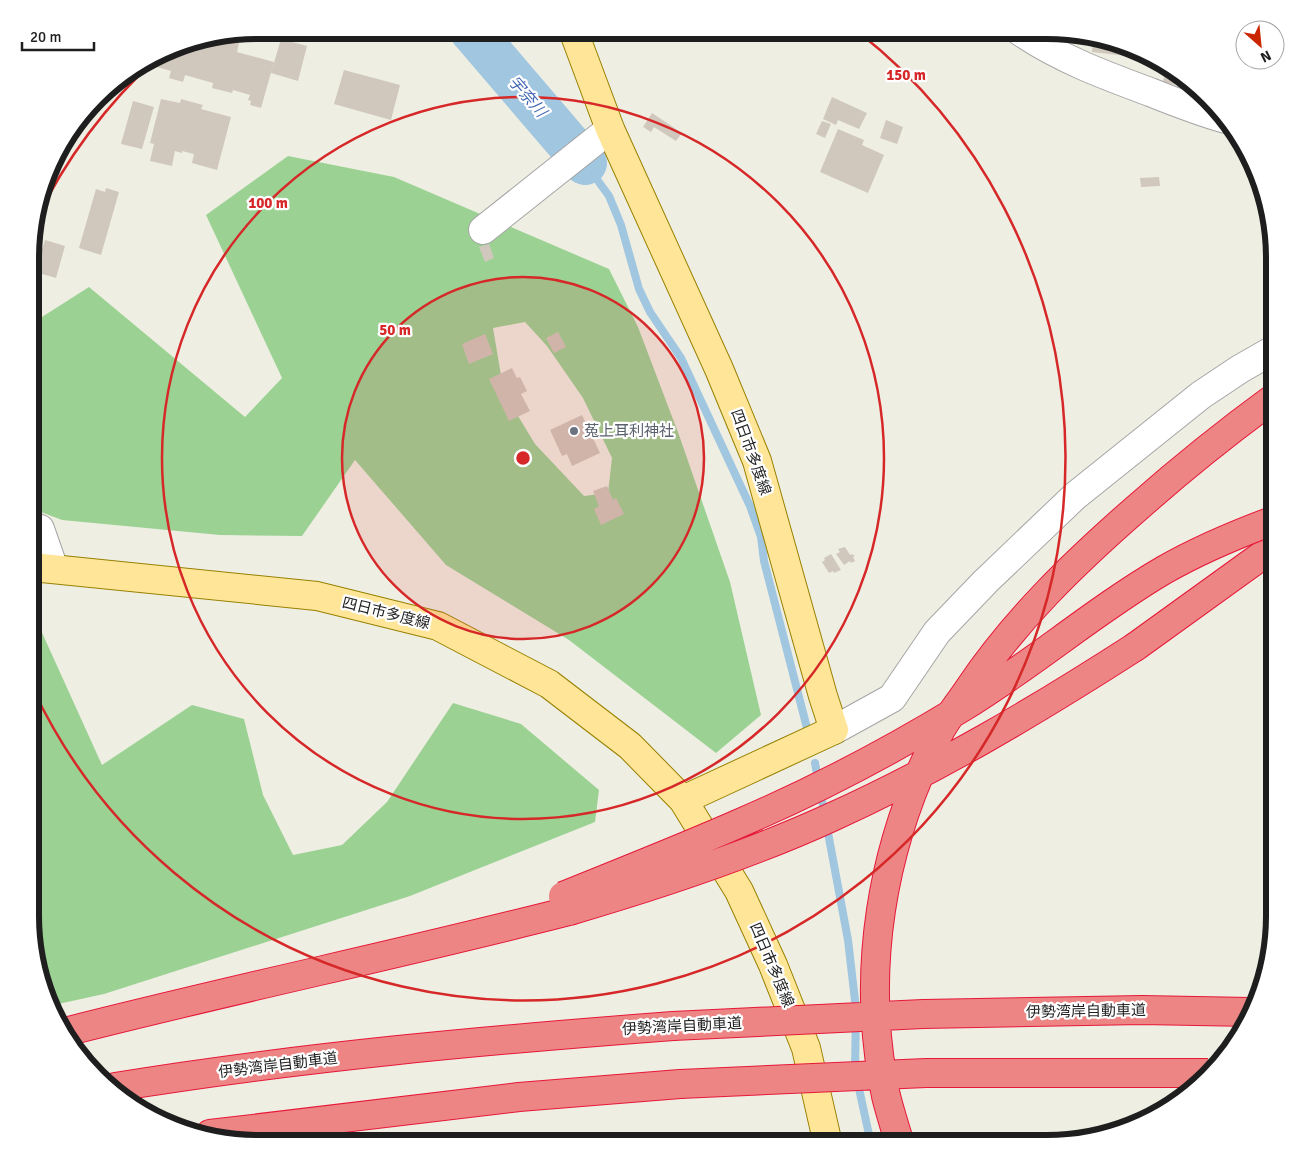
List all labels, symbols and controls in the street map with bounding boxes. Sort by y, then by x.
scale bar [22,20,95,52]
north arrow [1235,20,1285,70]
text: 20 m [30,28,61,46]
text: N [1257,46,1274,66]
text: 150 m [886,66,926,84]
water label: 宇奈川 [504,72,552,123]
text: 100 m [248,194,288,212]
text: 50 m [379,321,411,339]
street label: 四日市多度線 [727,407,775,497]
place label: 菟上耳利神社 [584,422,674,440]
marker: 菟上耳利神社 [568,425,580,437]
centre of rings [514,449,532,467]
street label: 四日市多度線 [340,593,432,633]
street label: 四日市多度線 [746,920,798,1010]
street label: 伊勢湾岸自動車道 [1026,1001,1146,1021]
street label: 伊勢湾岸自動車道 [622,1014,742,1038]
street label: 伊勢湾岸自動車道 [217,1049,339,1081]

